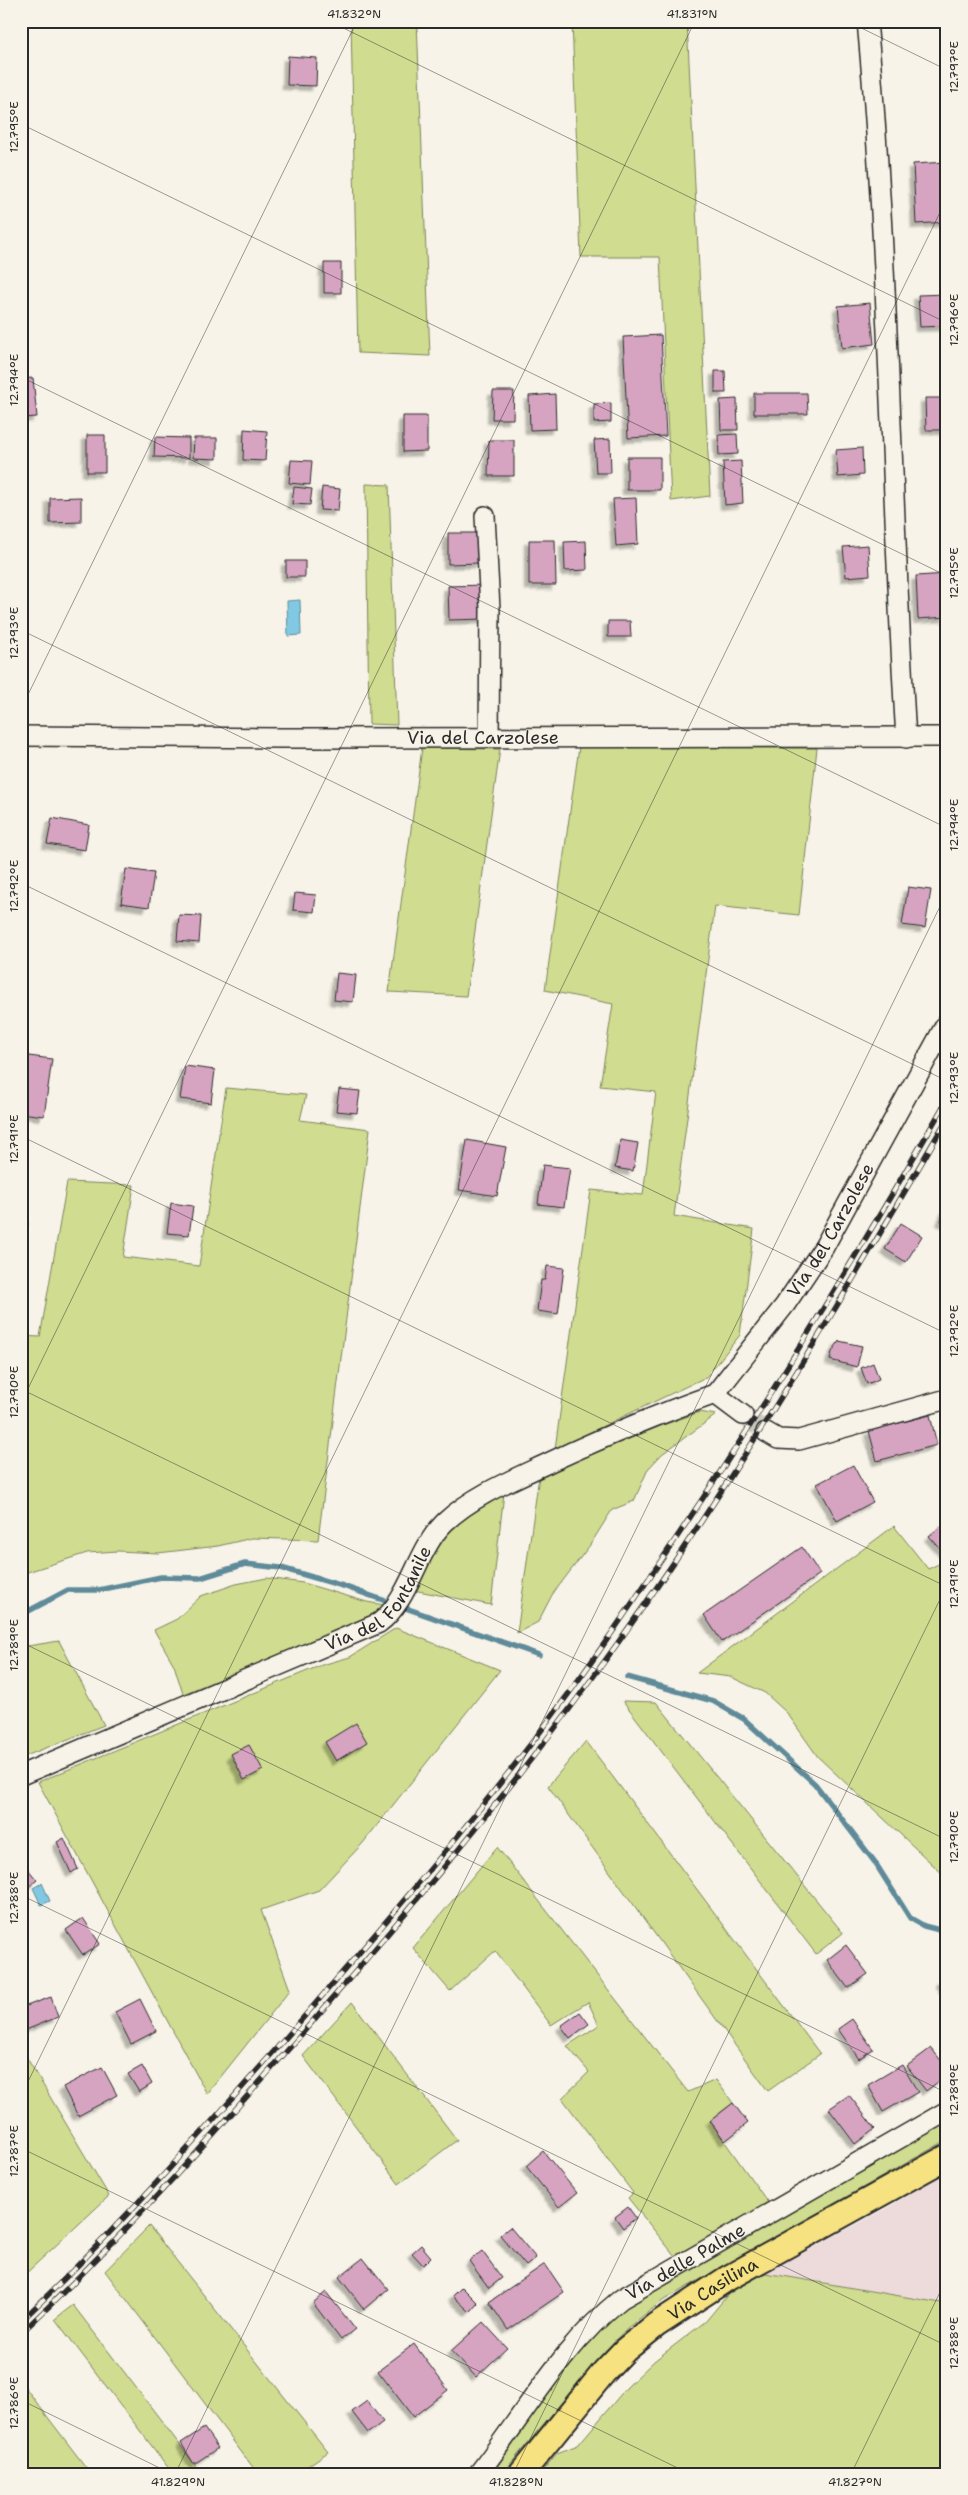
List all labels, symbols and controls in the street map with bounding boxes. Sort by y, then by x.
text: 41.832°N [327,6,381,22]
text: 41.831°N [667,6,717,22]
text: 12.797°E [946,41,962,93]
text: 12.795°E [6,101,22,153]
text: 12.796°E [946,294,962,346]
text: 12.794°E [6,354,22,406]
text: 12.795°E [946,547,962,599]
text: 12.793°E [6,607,22,659]
street label: Via del Carzolese [407,726,559,750]
text: 12.794°E [946,799,962,851]
text: 12.792°E [6,860,22,912]
text: 12.793°E [946,1052,962,1104]
text: 12.791°E [6,1114,22,1164]
street label: Via del Carzolese [782,1159,880,1302]
text: 12.792°E [946,1305,962,1357]
text: 12.790°E [6,1366,22,1418]
street label: Via del Fontanile [321,1542,437,1657]
text: 12.791°E [946,1559,962,1609]
text: 12.789°E [6,1619,22,1671]
text: 12.790°E [946,1811,962,1863]
text: 12.788°E [6,1872,22,1924]
text: 12.789°E [946,2064,962,2116]
text: 12.787°E [6,2125,22,2177]
street label: Via delle Palme [621,2218,750,2306]
street label: Via Casilina [663,2252,762,2326]
text: 12.788°E [946,2317,962,2369]
text: 12.786°E [6,2377,22,2429]
text: 41.829°N [151,2474,205,2490]
text: 41.828°N [489,2474,543,2490]
text: 41.827°N [828,2474,882,2490]

